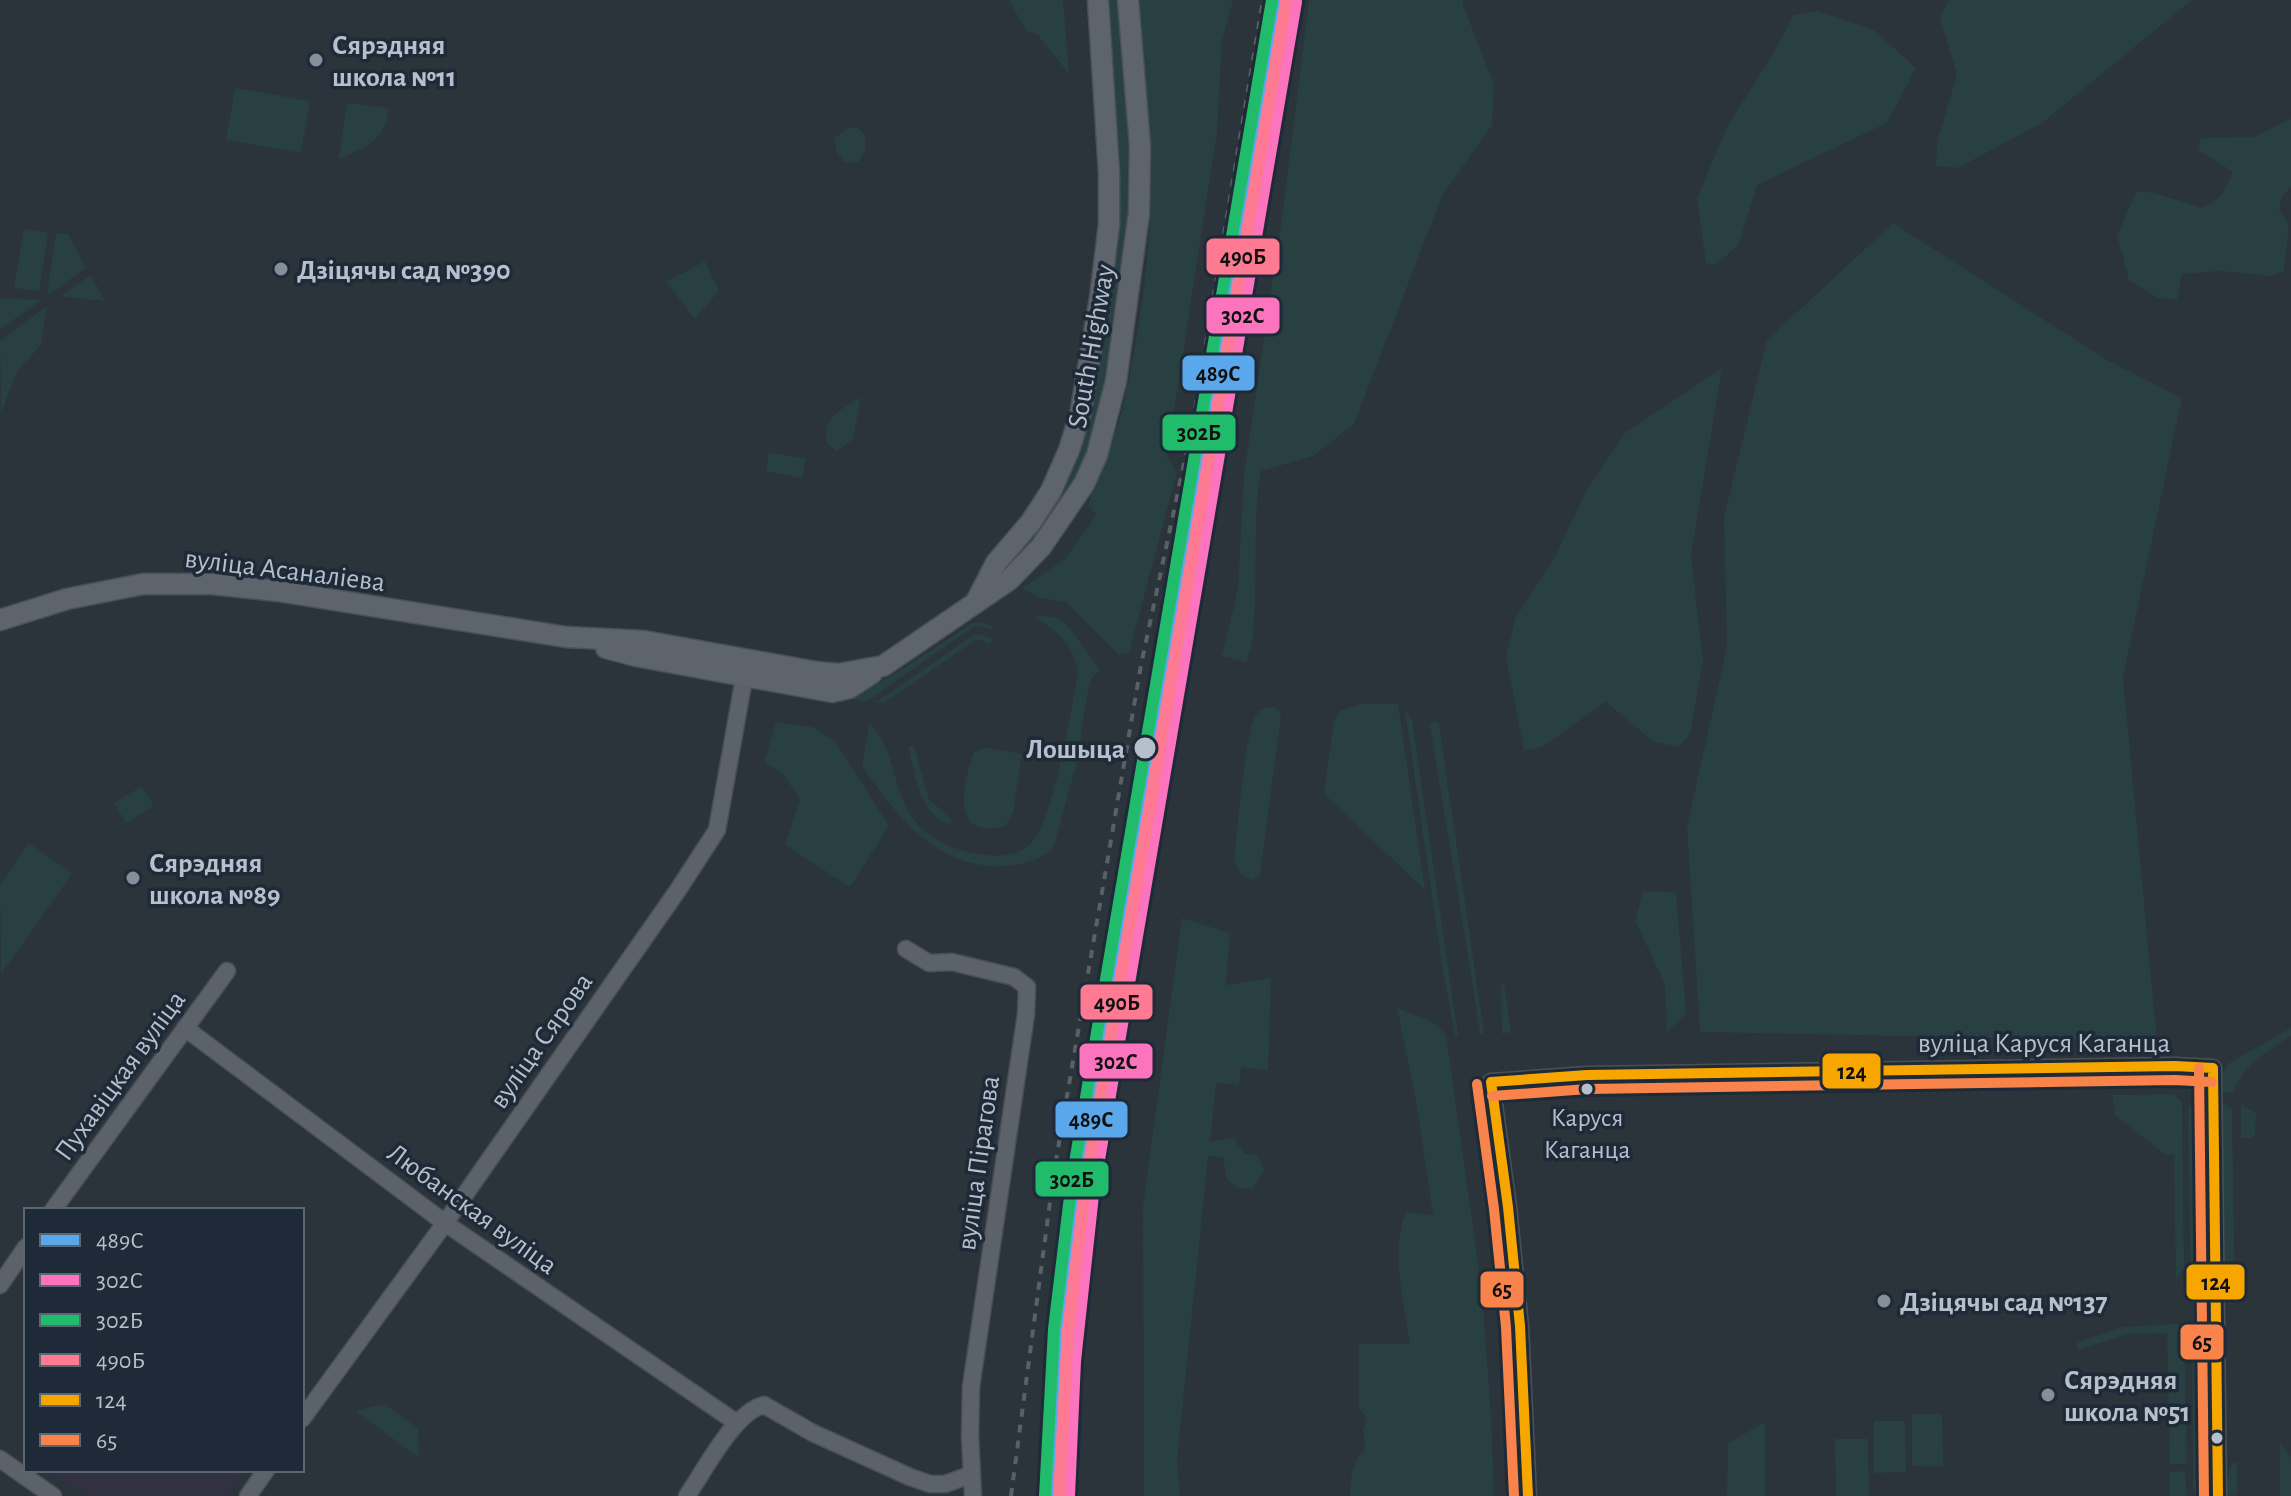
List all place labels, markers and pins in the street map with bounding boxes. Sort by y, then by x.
place label: Сярэдняя школа №11 [332,32,456,92]
marker: Сярэдняя школа №11 [307,51,325,69]
place label: Дзіцячы сад №390 [297,257,511,285]
marker: Дзіцячы сад №390 [272,260,290,278]
marker: Лошыца [1132,735,1158,761]
place label: Лошыца [1026,736,1125,764]
place label: Сярэдняя школа №89 [149,850,281,910]
marker: Сярэдняя школа №89 [124,869,142,887]
marker: Каруся Каганца [1579,1081,1595,1097]
place label: Каруся Каганца [1544,1105,1630,1163]
place label: Дзіцячы сад №137 [1900,1289,2108,1317]
marker: Дзіцячы сад №137 [1875,1292,1893,1310]
place label: Сярэдняя школа №51 [2064,1367,2190,1427]
marker: Сярэдняя школа №51 [2039,1386,2057,1404]
unlabelled marker [2209,1430,2225,1446]

